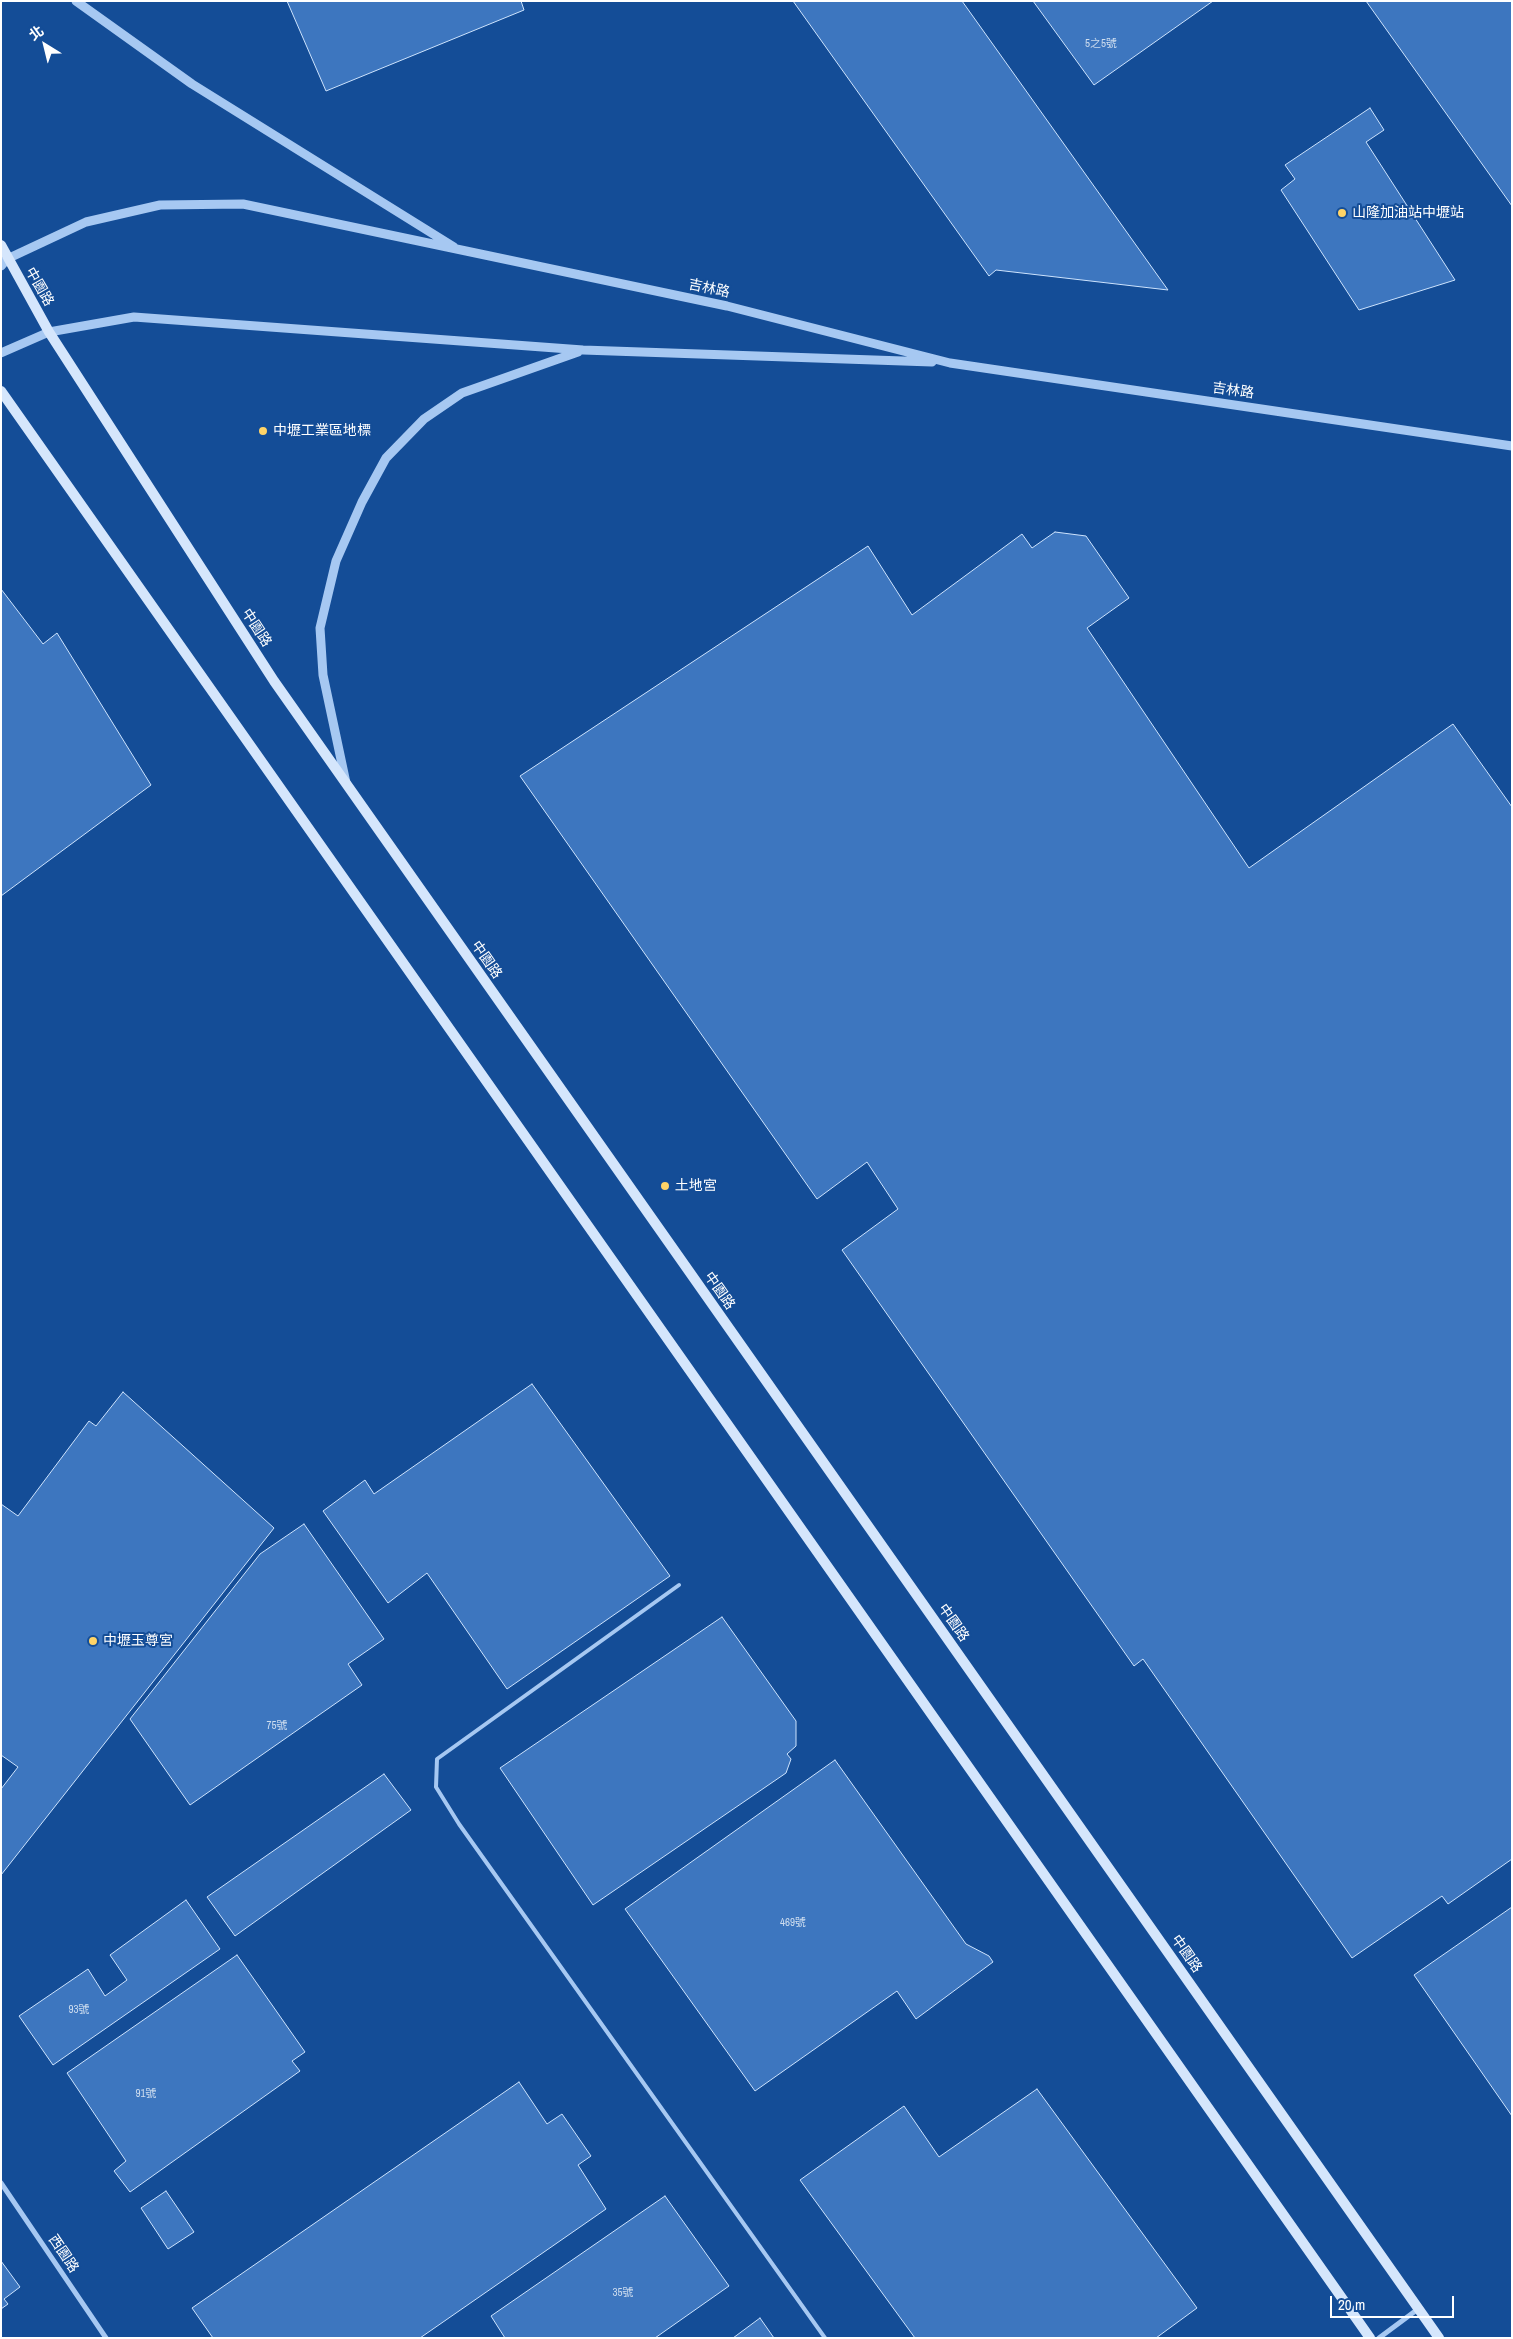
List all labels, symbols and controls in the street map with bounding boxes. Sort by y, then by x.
north arrow [20,20,70,70]
text: 北 [25,21,47,44]
house number: 5之5號 [1085,37,1117,51]
place label: 山隆加油站中壢站 [1352,205,1464,221]
marker: 山隆加油站中壢站 [1336,207,1348,219]
street label: 中園路 [21,265,57,309]
street label: 吉林路 [687,276,731,302]
street label: 吉林路 [1211,380,1255,402]
place label: 中壢工業區地標 [273,423,371,439]
marker: 中壢工業區地標 [257,425,269,437]
street label: 中園路 [238,606,274,650]
street label: 中園路 [467,938,505,982]
place label: 土地宮 [675,1178,717,1194]
marker: 土地宮 [659,1180,671,1192]
street label: 中園路 [700,1269,738,1313]
street label: 中園路 [934,1601,972,1645]
place label: 中壢玉尊宮 [103,1633,173,1649]
marker: 中壢玉尊宮 [87,1635,99,1647]
house number: 75號 [266,1719,288,1733]
house number: 469號 [780,1916,806,1930]
street label: 中園路 [1167,1932,1205,1976]
house number: 93號 [68,2003,90,2017]
house number: 91號 [135,2087,157,2101]
street label: 西園路 [44,2232,82,2276]
house number: 35號 [612,2286,634,2300]
scale bar [1333,2286,1457,2318]
text: 20 m [1338,2294,1365,2315]

